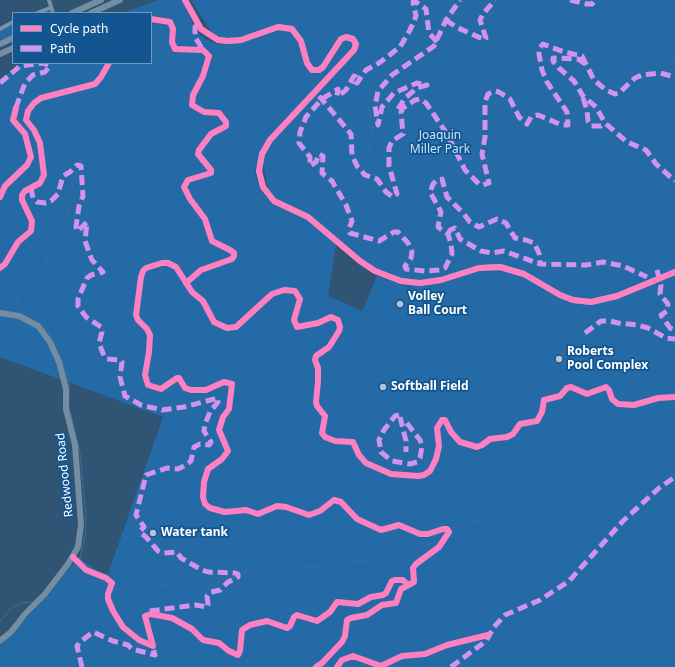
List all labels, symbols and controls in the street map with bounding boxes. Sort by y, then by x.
legend [12,12,152,64]
text: Cycle path [50,20,108,37]
text: Path [50,40,76,57]
park label: Joaquin Miller Park [410,129,470,157]
place label: Volley Ball Court [408,290,467,318]
marker: Volley Ball Court [395,299,405,309]
place label: Roberts Pool Complex [567,345,648,373]
marker: Roberts Pool Complex [554,354,564,364]
place label: Softball Field [391,380,469,394]
marker: Softball Field [378,382,388,392]
street label: Redwood Road [53,432,77,518]
place label: Water tank [161,526,228,540]
marker: Water tank [148,528,158,538]

